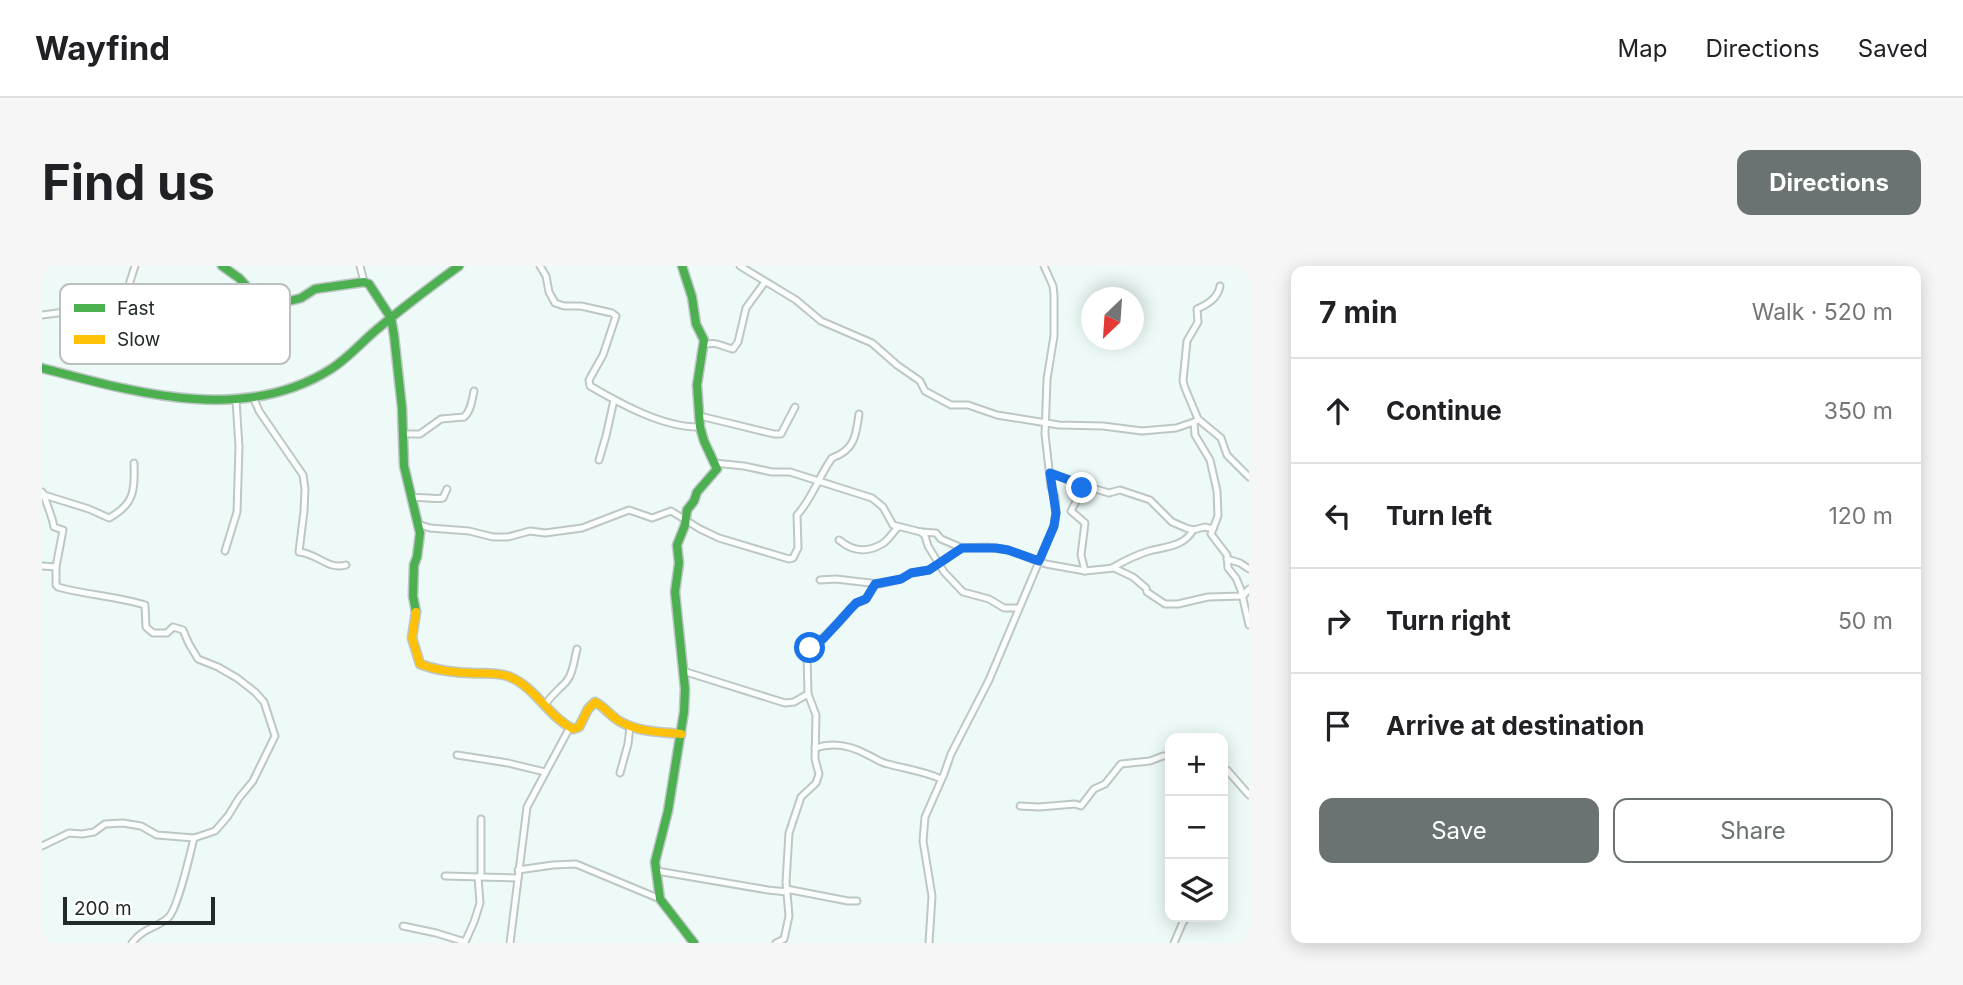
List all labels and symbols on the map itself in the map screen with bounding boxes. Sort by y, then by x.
legend [60,284,290,364]
north arrow [1081,287,1144,350]
text: Fast [117,297,155,320]
text: Slow [117,328,160,351]
route end [1066,472,1097,503]
route start [794,632,825,663]
scale bar [63,894,215,926]

